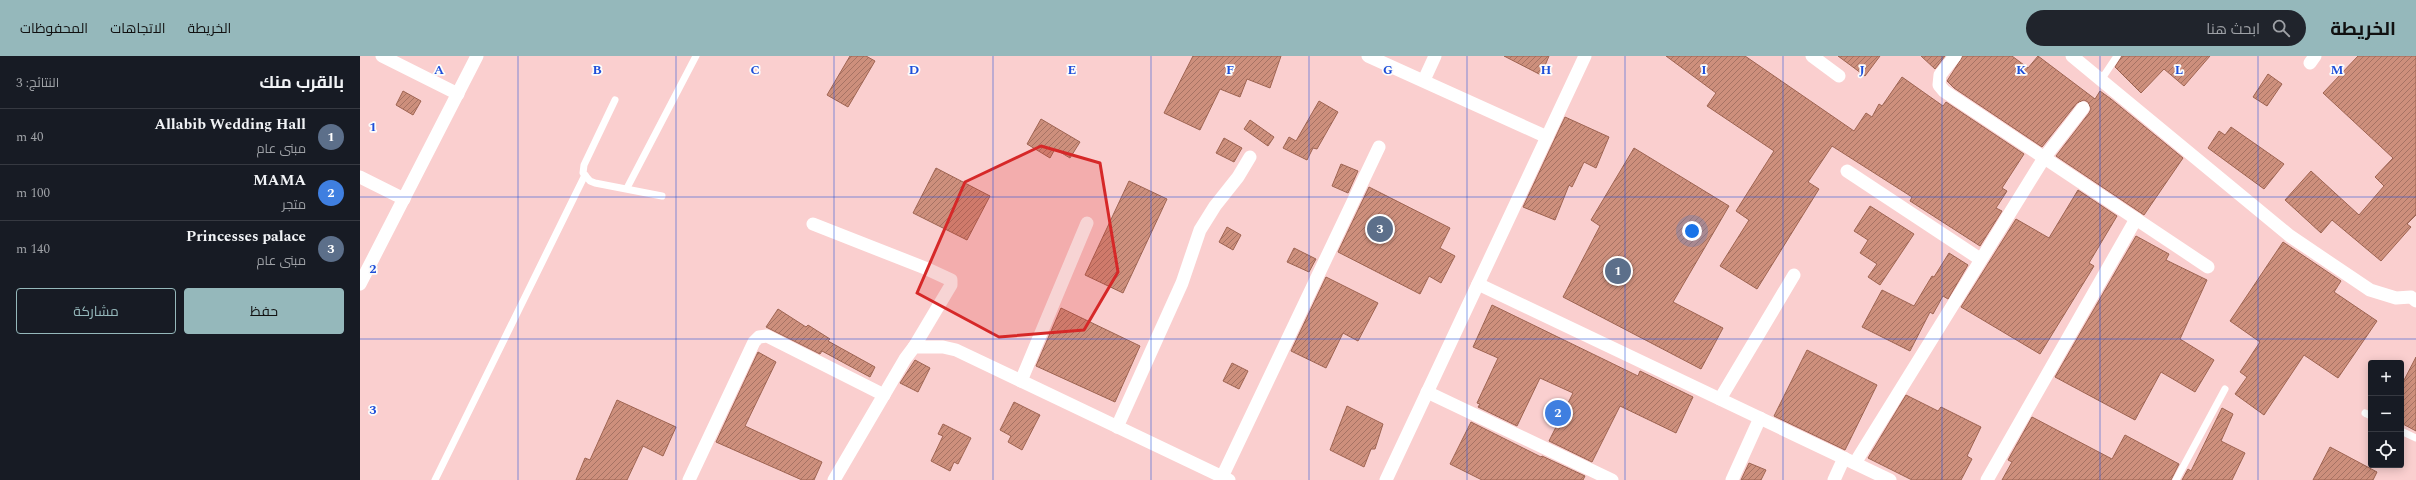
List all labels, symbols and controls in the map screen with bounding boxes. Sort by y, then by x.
search box [2026,10,2306,46]
text: الخريطة [2330,15,2396,44]
icon: search [2270,17,2292,39]
text: المحفوظات [20,18,88,39]
text: الاتجاهات [110,18,166,39]
text: الخريطة [188,18,231,39]
text: ابحث هنا [2206,18,2260,41]
text: A [434,60,444,80]
text: B [592,60,602,80]
text: C [750,60,760,80]
text: D [909,60,919,80]
text: E [1068,60,1077,80]
text: F [1226,60,1234,80]
text: G [1383,60,1393,80]
text: H [1541,60,1552,80]
text: I [1701,60,1707,80]
text: J [1859,60,1865,80]
text: K [2016,60,2026,80]
text: L [2175,60,2183,80]
text: M [2331,60,2344,80]
text: بالقرب منك [260,70,344,96]
text: النتائج: 3 [16,73,59,93]
text: Allabib Wedding Hall [154,113,306,136]
text: 1 [369,117,377,137]
text: 40 m [16,127,43,147]
text: 1 [327,127,335,147]
text: مبنى عام [256,139,306,159]
text: MAMA [253,169,306,192]
text: 100 m [16,183,50,203]
text: 2 [327,183,335,203]
text: متجر [282,195,306,215]
pin: 3 [1367,214,1393,244]
your location [1682,221,1702,241]
text: Princesses palace [186,225,306,248]
text: 140 m [16,239,50,259]
text: 3 [327,239,335,259]
text: مبنى عام [256,251,306,271]
pin: 1 [1605,256,1631,286]
text: 2 [369,259,377,279]
button: مشاركة [16,288,176,334]
button: حفظ [184,288,344,334]
map controls [2368,360,2404,468]
button: + [2368,360,2404,396]
button: − [2368,396,2404,432]
pin: 2 [1545,398,1571,428]
text: 3 [369,400,377,420]
button: locate [2368,432,2404,468]

